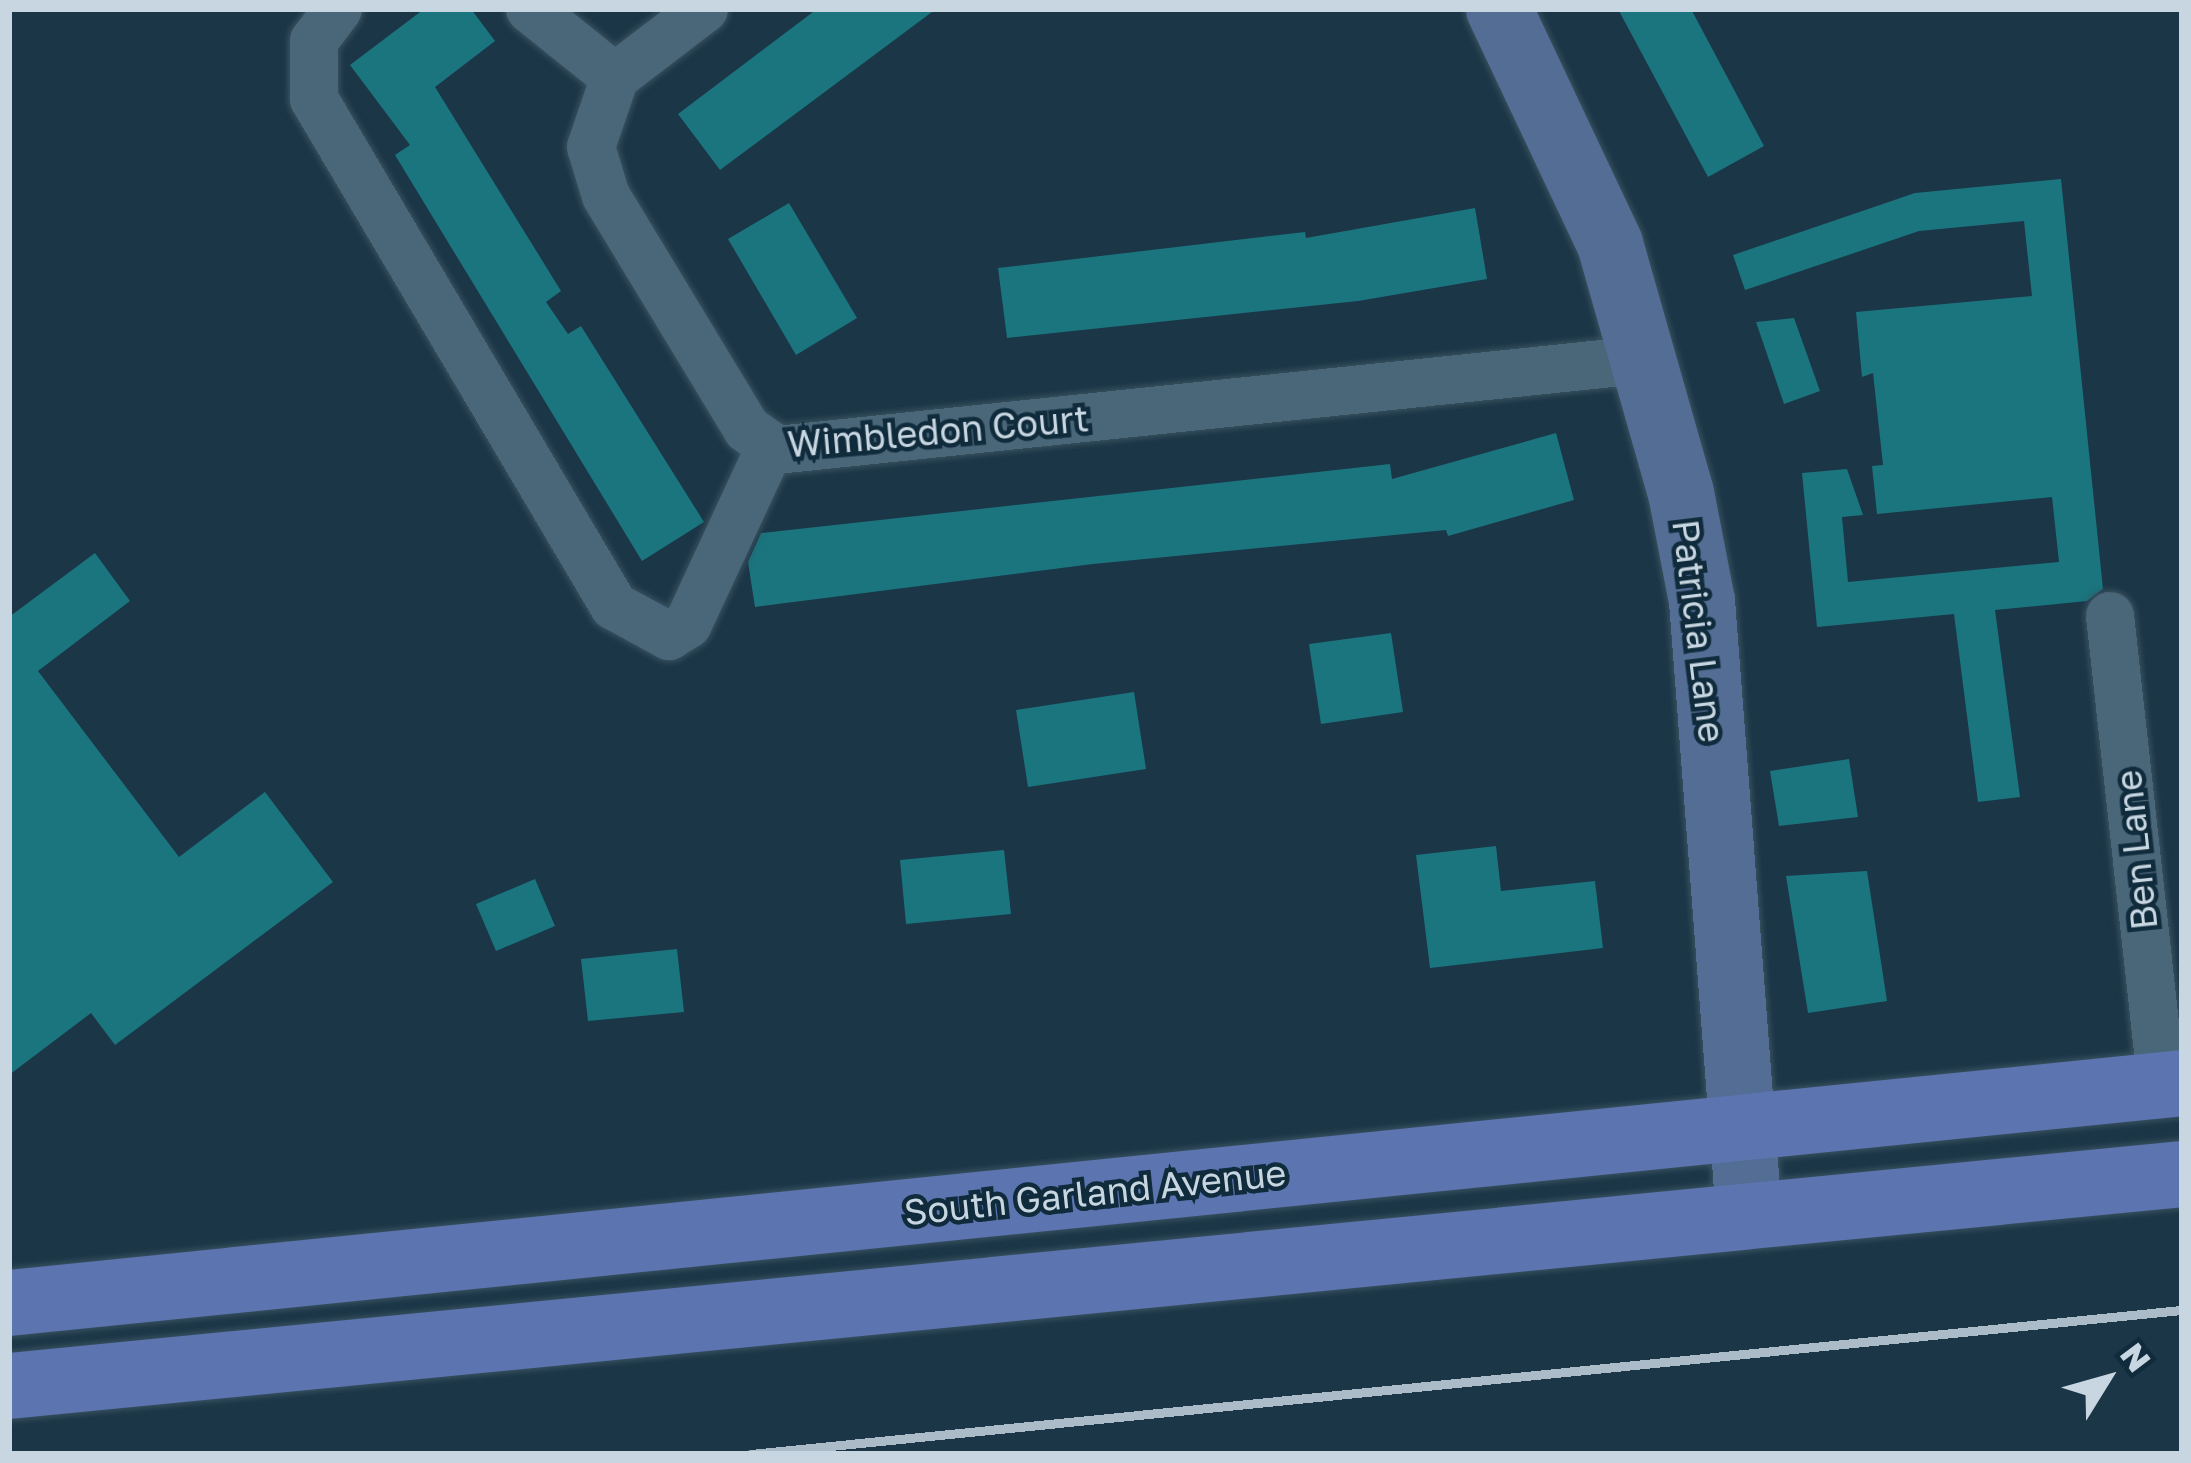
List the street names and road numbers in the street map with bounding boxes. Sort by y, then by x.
street label: Wimbledon Court [786,396,1090,466]
street label: Patricia Lane [1664,517,1734,745]
street label: Ben Lane [2106,768,2166,932]
street label: South Garland Avenue [902,1150,1288,1234]

